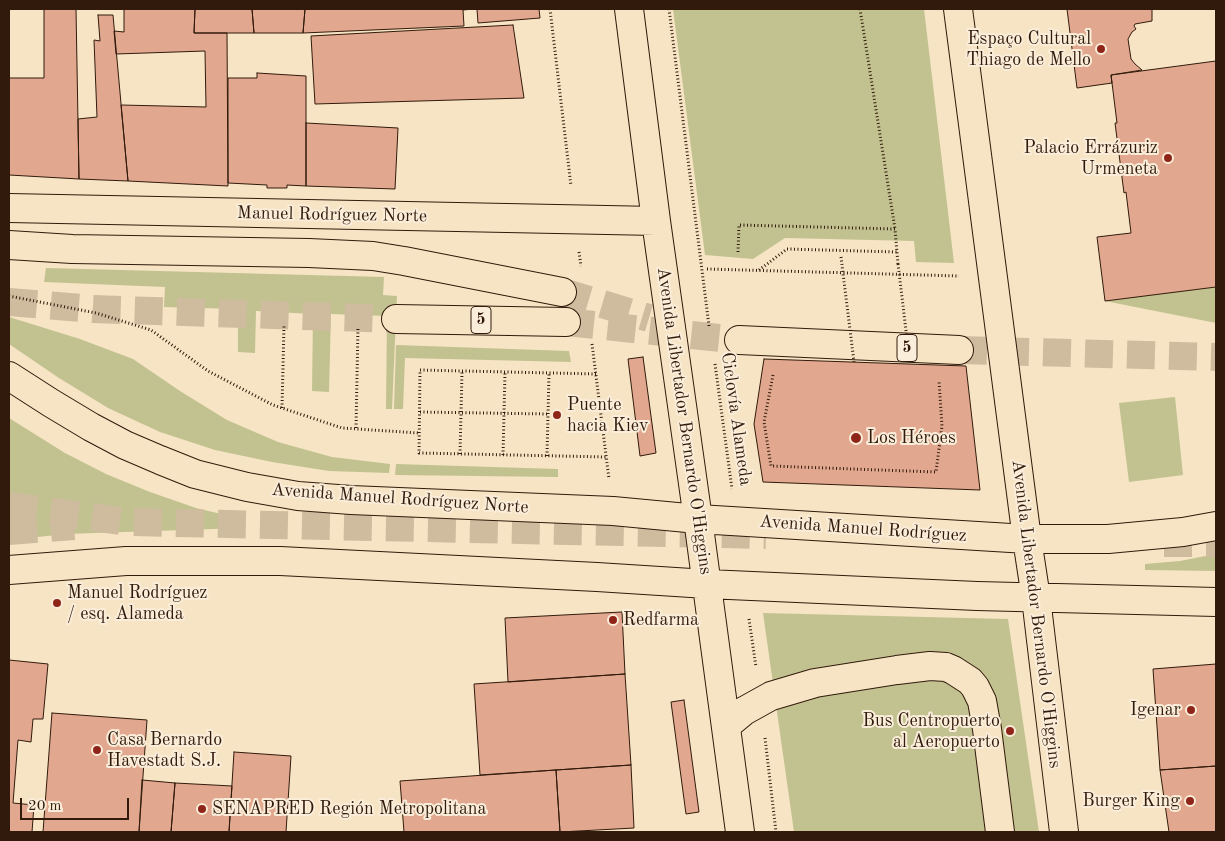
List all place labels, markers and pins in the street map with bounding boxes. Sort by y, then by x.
place label: Espaço Cultural Thiago de Mello [966,28,1091,70]
marker: Espaço Cultural Thiago de Mello [1095,43,1107,55]
place label: Palacio Errázuriz Urmeneta [1023,137,1158,180]
marker: Palacio Errázuriz Urmeneta [1162,152,1174,164]
place label: Puente hacia Kiev [567,394,649,436]
marker: Puente hacia Kiev [551,409,563,421]
place label: Los Héroes [867,427,956,449]
marker: Los Héroes [849,431,863,445]
place label: Manuel Rodríguez / esq. Alameda [67,582,207,624]
marker: Manuel Rodríguez / esq. Alameda [51,597,63,609]
place label: Redfarma [623,609,699,631]
marker: Redfarma [607,614,619,626]
place label: Igenar [1130,699,1181,721]
marker: Igenar [1185,704,1197,716]
place label: Bus Centropuerto al Aeropuerto [863,710,1000,752]
marker: Bus Centropuerto al Aeropuerto [1004,725,1016,737]
place label: Casa Bernardo Havestadt S.J. [107,729,222,772]
marker: Casa Bernardo Havestadt S.J. [91,744,103,756]
place label: Burger King [1082,790,1180,812]
marker: Burger King [1184,795,1196,807]
place label: SENAPRED Región Metropolitana [212,798,486,820]
marker: SENAPRED Región Metropolitana [196,803,208,815]

